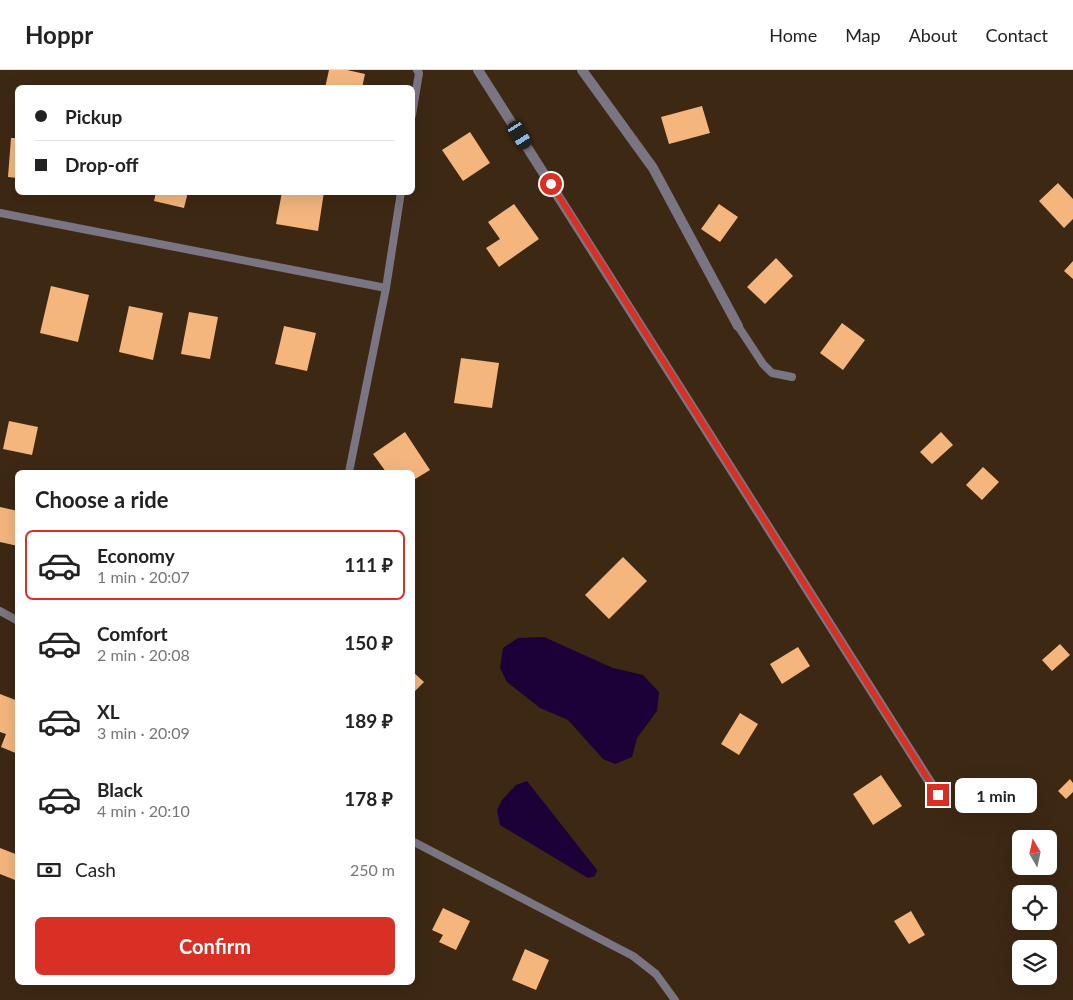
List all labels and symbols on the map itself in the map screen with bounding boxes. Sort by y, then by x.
car [505,118,534,152]
route start [540,173,562,195]
callout: 1 min [956,778,1038,812]
route end [927,784,949,806]
north arrow [1012,830,1058,875]

